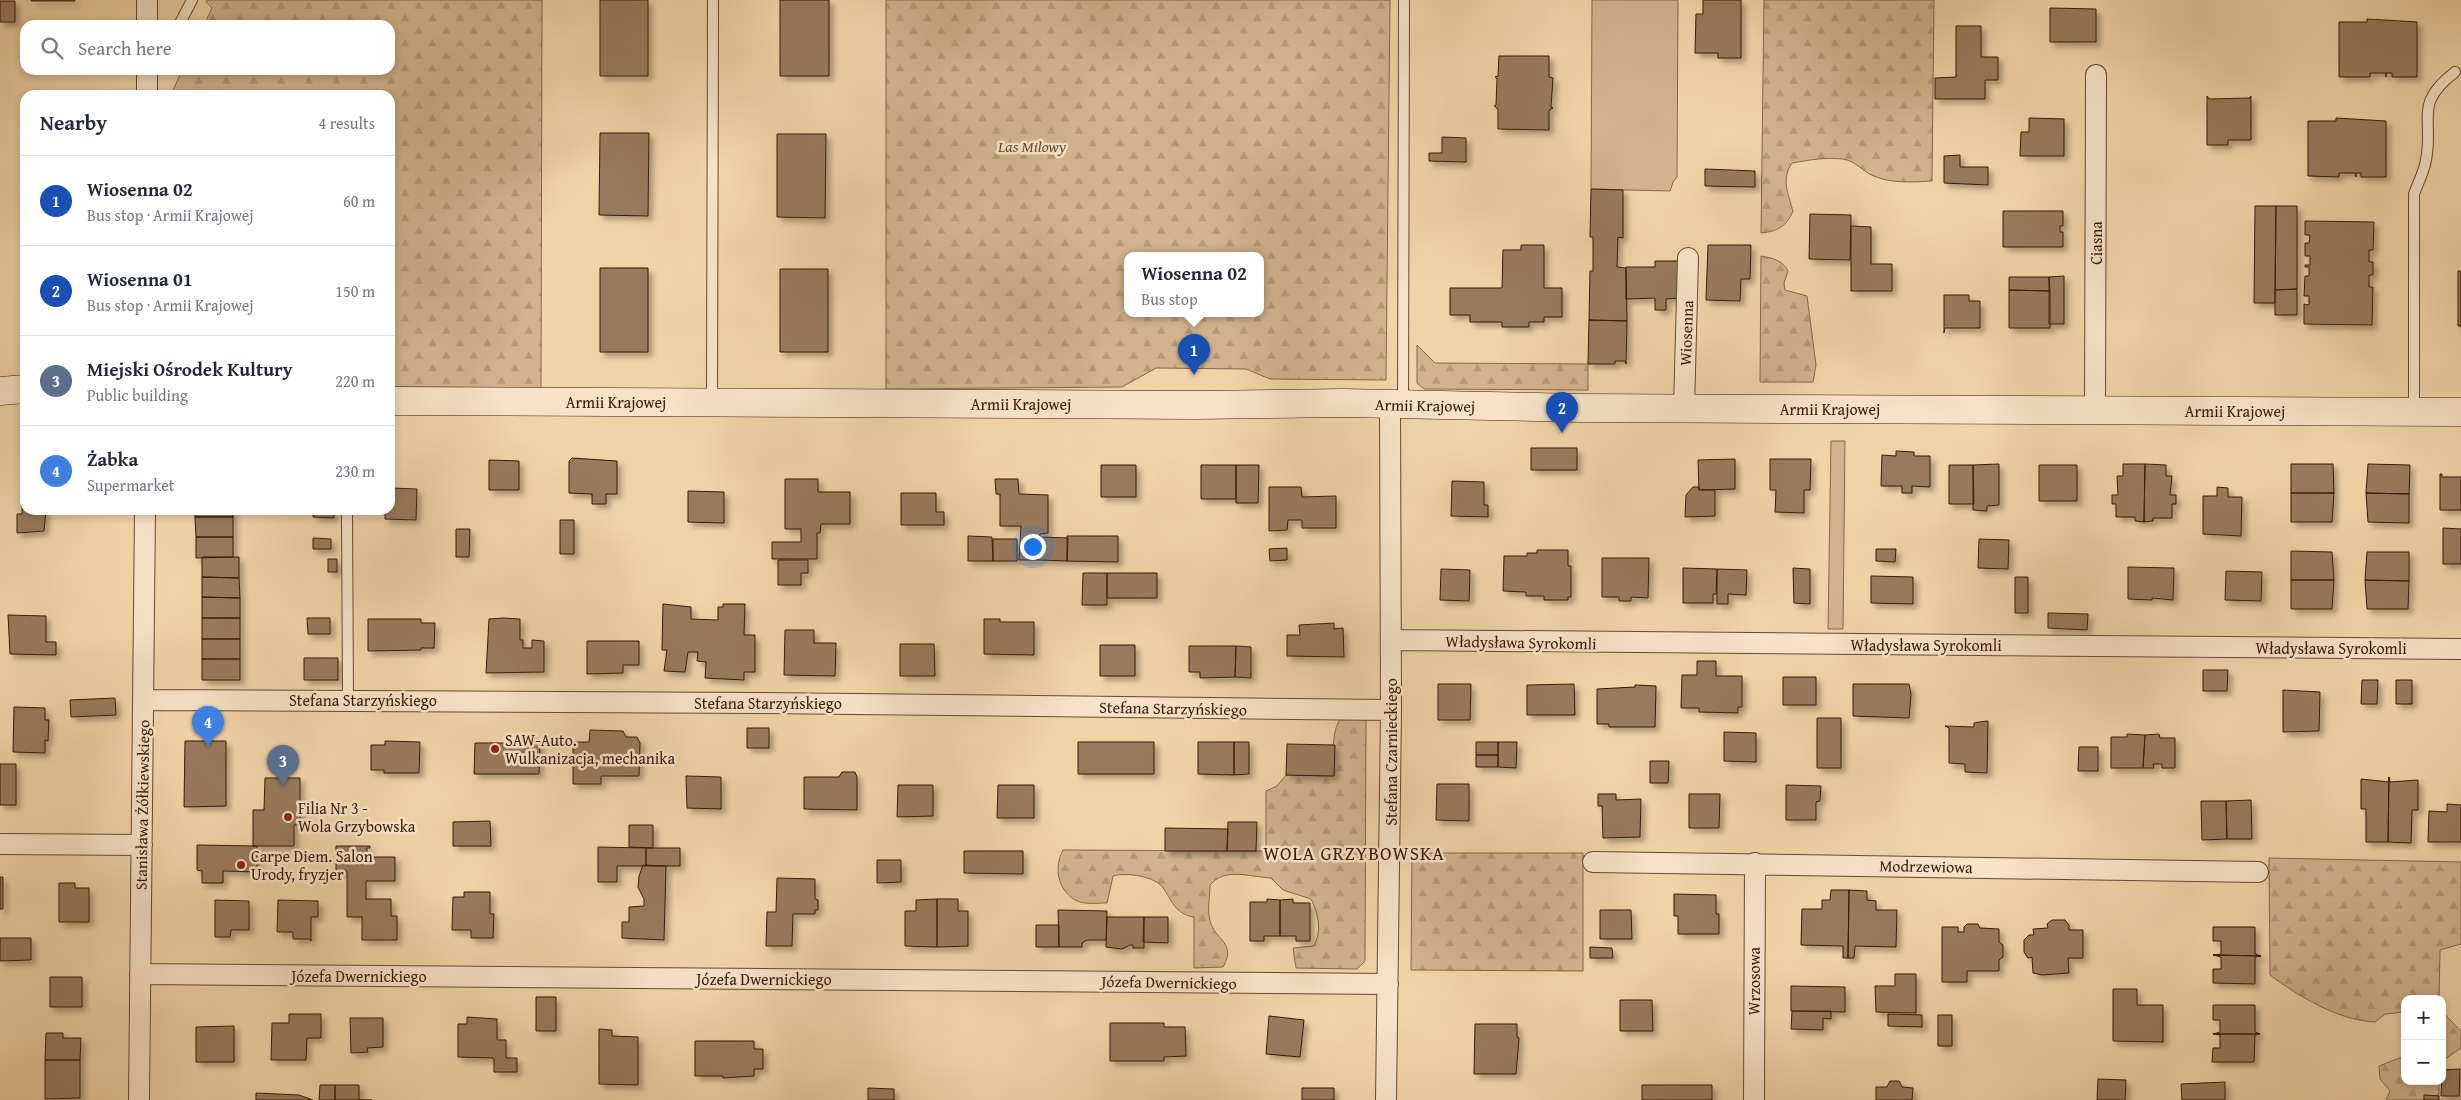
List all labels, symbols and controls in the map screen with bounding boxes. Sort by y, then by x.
search box [20,20,395,75]
icon: search [38,34,66,62]
text: Search here [78,34,172,62]
text: Nearby [40,107,107,138]
text: 4 results [318,111,375,135]
park label: Las Milowy [997,134,1067,158]
text: Wiosenna 02 [87,175,193,203]
text: 1 [52,189,60,213]
text: 60 m [343,189,375,213]
text: Bus stop · Armii Krajowej [87,203,254,227]
street label: Ciasna [2084,221,2108,265]
popup [1124,252,1264,317]
text: Wiosenna 02 [1141,259,1247,287]
text: Wiosenna 01 [87,265,193,293]
text: 2 [52,279,60,303]
text: 150 m [335,279,375,303]
text: Bus stop [1141,287,1198,311]
text: Bus stop · Armii Krajowej [87,293,254,317]
street label: Wiosenna [1673,299,1699,366]
pin: 1 [1178,334,1210,375]
text: Miejski Ośrodek Kultury [87,355,293,383]
text: 3 [52,369,60,393]
text: 220 m [335,369,375,393]
text: Public building [87,383,188,407]
street label: Armii Krajowej [566,390,666,414]
street label: Armii Krajowej [971,392,1071,416]
street label: Armii Krajowej [1375,392,1475,418]
pin: 2 [1546,392,1578,433]
street label: Armii Krajowej [1780,397,1880,421]
street label: Armii Krajowej [2185,399,2285,423]
text: Żabka [87,445,138,473]
text: 4 [52,459,60,483]
text: 230 m [335,459,375,483]
text: Supermarket [87,473,174,497]
your location [1020,534,1046,560]
street label: Władysława Syrokomli [1445,629,1597,655]
street label: Władysława Syrokomli [1850,633,2002,657]
street label: Władysława Syrokomli [2255,636,2407,660]
street label: Stefana Czarnieckiego [1379,678,1403,826]
street label: Stefana Starzyńskiego [289,688,437,712]
street label: Stefana Starzyńskiego [694,691,842,715]
street label: Stefana Starzyńskiego [1099,695,1247,721]
pin: 4 [192,706,224,747]
street label: Stanisława Żółkiewskiego [129,720,155,890]
place label: SAW-Auto. Wulkanizacja, mechanika [505,728,675,770]
marker: SAW-Auto. Wulkanizacja, mechanika [489,743,501,755]
pin: 3 [267,745,299,786]
place label: Filia Nr 3 - Wola Grzybowska [298,796,416,838]
marker: Filia Nr 3 - Wola Grzybowska [282,811,294,823]
district label: WOLA GRZYBOWSKA [1263,839,1445,867]
place label: Carpe Diem. Salon Urody, fryzjer [251,844,373,886]
street label: Modrzewiowa [1879,853,1973,879]
marker: Carpe Diem. Salon Urody, fryzjer [235,859,247,871]
street label: Wrzosowa [1742,946,1766,1015]
street label: Józefa Dwernickiego [289,964,427,988]
street label: Józefa Dwernickiego [694,967,832,991]
street label: Józefa Dwernickiego [1099,969,1237,995]
map controls [2401,995,2446,1085]
button: + [2401,995,2446,1040]
button: − [2401,1040,2446,1085]

